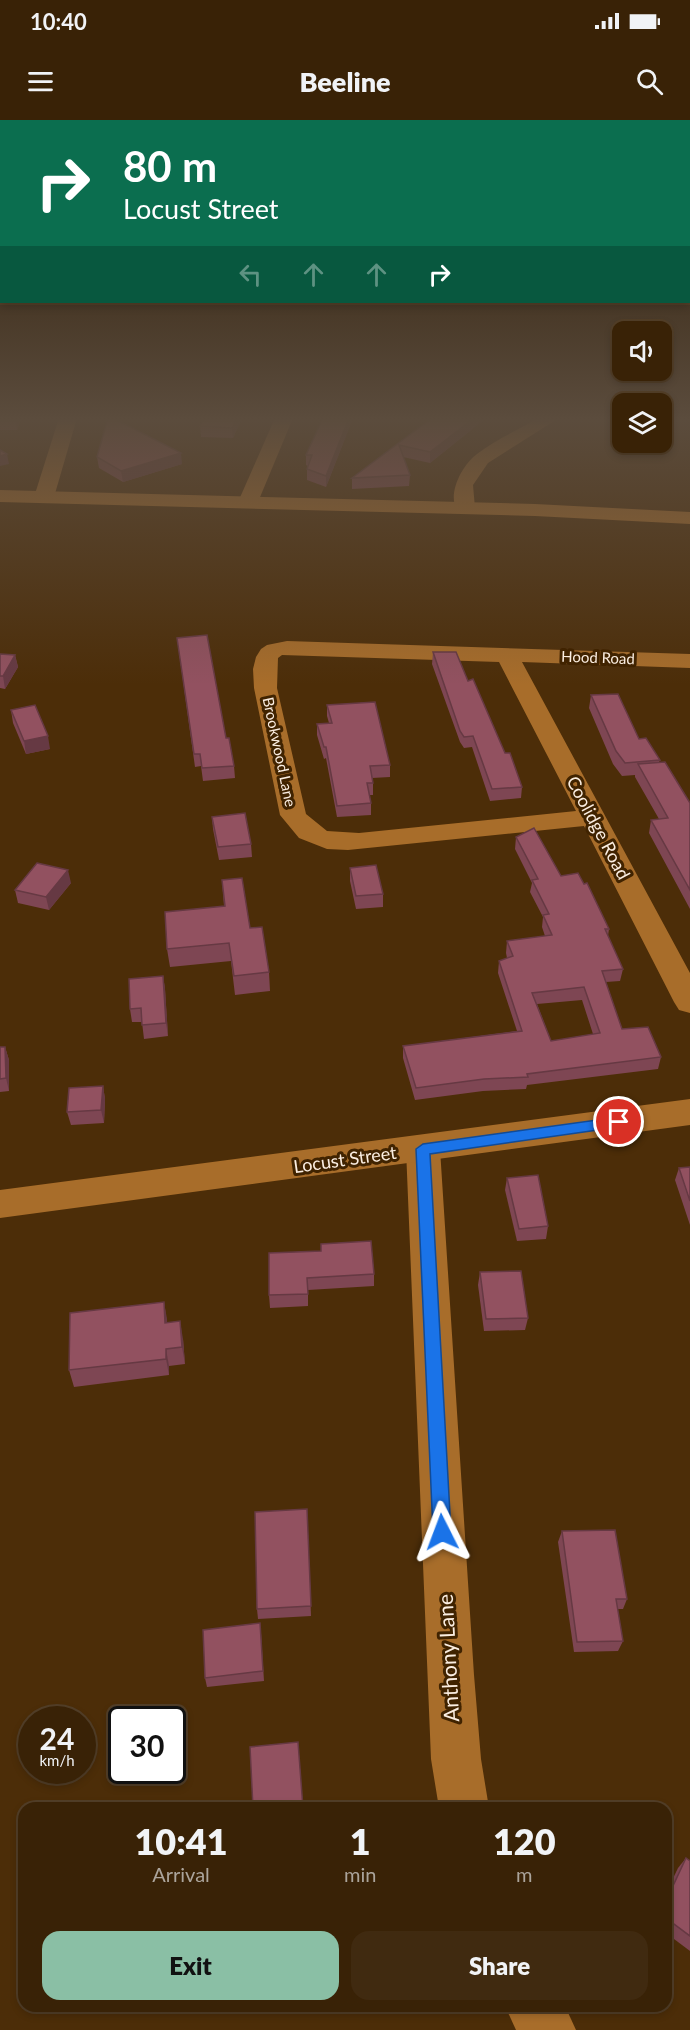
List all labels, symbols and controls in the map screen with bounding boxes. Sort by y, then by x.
text: 10:40 [30,8,87,35]
icon: menu [24,65,57,98]
text: Beeline [299,65,391,98]
icon: search [633,65,666,98]
text: 80 m [123,141,217,191]
icon: right [24,144,102,222]
text: Locust Street [123,192,279,225]
icon: left [234,258,267,291]
icon: ahead [297,258,330,291]
icon: ahead [360,258,393,291]
icon: right [423,258,456,291]
map controls [612,321,672,453]
button: sound [612,321,672,381]
button: layers [612,393,672,453]
street label: Hood Road [561,647,635,667]
street label: Brookwood Lane [260,695,300,808]
street label: Coolidge Road [562,772,635,883]
pin [593,1096,644,1147]
icon: arrive [602,1105,635,1138]
street label: Locust Street [292,1141,398,1177]
position arrow [410,1500,474,1564]
street label: Anthony Lane [432,1593,463,1723]
speed limit sign: 30 [108,1706,186,1784]
text: 24 [40,1720,74,1756]
text: km/h [39,1751,75,1769]
text: 10:41 [134,1819,228,1863]
text: 1 [350,1819,371,1863]
text: 120 [493,1819,556,1863]
text: Arrival [152,1862,210,1886]
text: min [344,1862,376,1886]
text: m [516,1862,532,1886]
button: Exit [42,1931,339,2000]
button: Share [351,1931,648,2000]

